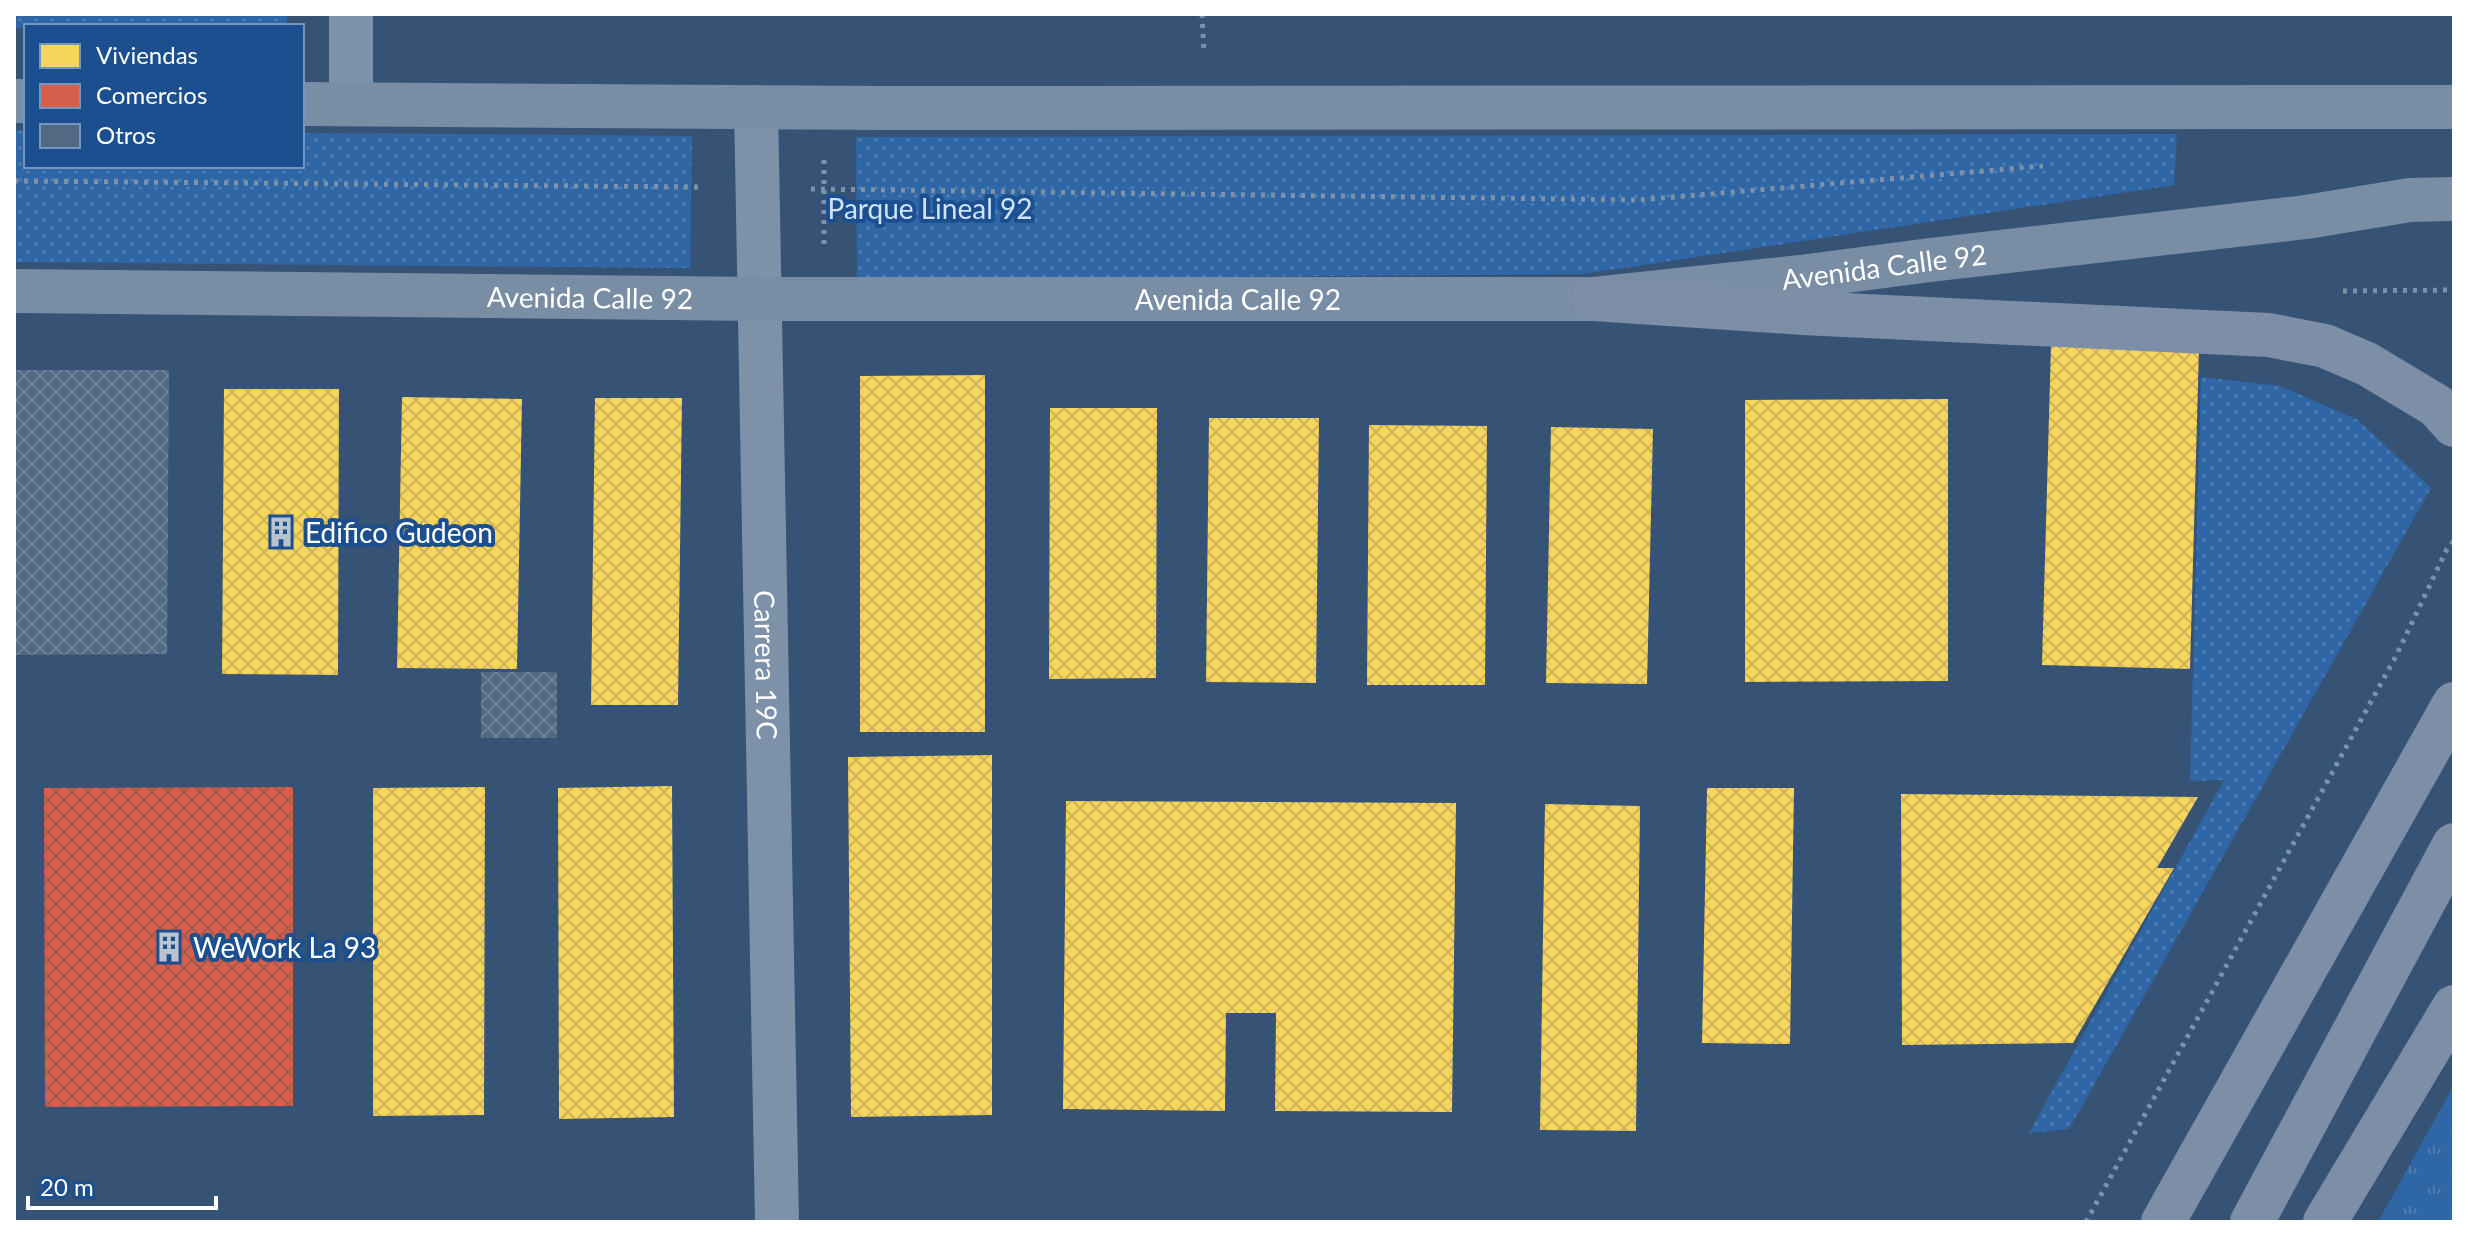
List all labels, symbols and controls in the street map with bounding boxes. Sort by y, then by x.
legend [24,24,304,168]
text: Viviendas [96,40,198,69]
text: Comercios [96,80,207,109]
text: Otros [96,120,156,149]
park label: Parque Lineal 92 [828,191,1032,225]
street label: Avenida Calle 92 [1780,237,1988,296]
street label: Avenida Calle 92 [487,279,693,315]
street label: Avenida Calle 92 [1135,282,1341,316]
building icon: Edifico Gudeon [264,515,298,549]
place label: Edifico Gudeon [305,515,493,549]
street label: Carrera 19C [748,590,785,740]
building icon: WeWork La 93 [152,930,186,964]
place label: WeWork La 93 [193,930,376,964]
scale bar [28,1160,216,1210]
text: 20 m [40,1172,94,1201]

